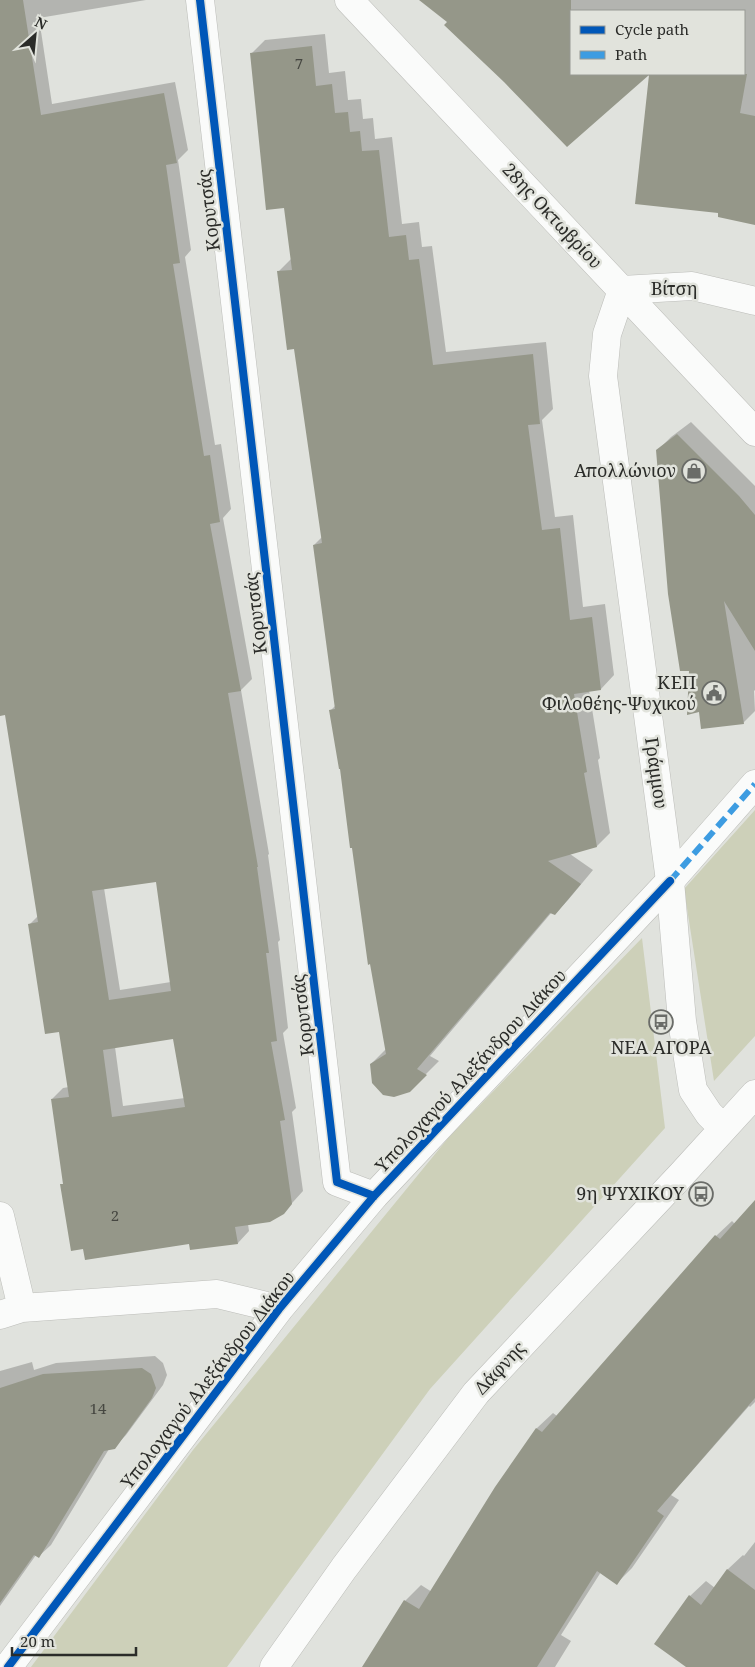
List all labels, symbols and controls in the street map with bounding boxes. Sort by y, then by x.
north arrow [10,10,60,60]
legend [570,10,745,75]
text: N [32,12,50,34]
text: Cycle path [615,19,690,39]
text: Path [615,44,648,64]
house number: 7 [295,53,303,73]
street label: 28ης Οκτωβρίου [498,157,608,273]
street label: Κορυτσάς [191,167,225,252]
street label: Βίτση [651,276,697,300]
place label: Απολλώνιον [574,458,676,482]
shop icon: Απολλώνιον [681,458,707,484]
street label: Κορυτσάς [238,570,272,655]
place label: ΚΕΠ Φιλοθέης-Ψυχικού [542,670,696,715]
public building icon: ΚΕΠ Φιλοθέης-Ψυχικού [701,680,727,706]
street label: Γράμμου [640,736,674,810]
street label: Υπολοχαγού Αλεξάνδρου Διάκου [369,963,571,1178]
street label: Κορυτσάς [285,972,319,1057]
bus stop icon: ΝΕΑ ΑΓΟΡΑ [648,1009,674,1035]
place label: ΝΕΑ ΑΓΟΡΑ [611,1035,712,1059]
place label: 9η ΨΥΧΙΚΟΥ [576,1181,685,1205]
bus stop icon: 9η ΨΥΧΙΚΟΥ [688,1181,714,1207]
house number: 2 [111,1205,119,1225]
street label: Υπολοχαγού Αλεξάνδρου Διάκου [114,1266,300,1494]
street label: Δάφνης [469,1335,530,1399]
house number: 14 [90,1398,107,1418]
scale bar [12,1624,136,1656]
text: 20 m [20,1631,55,1651]

